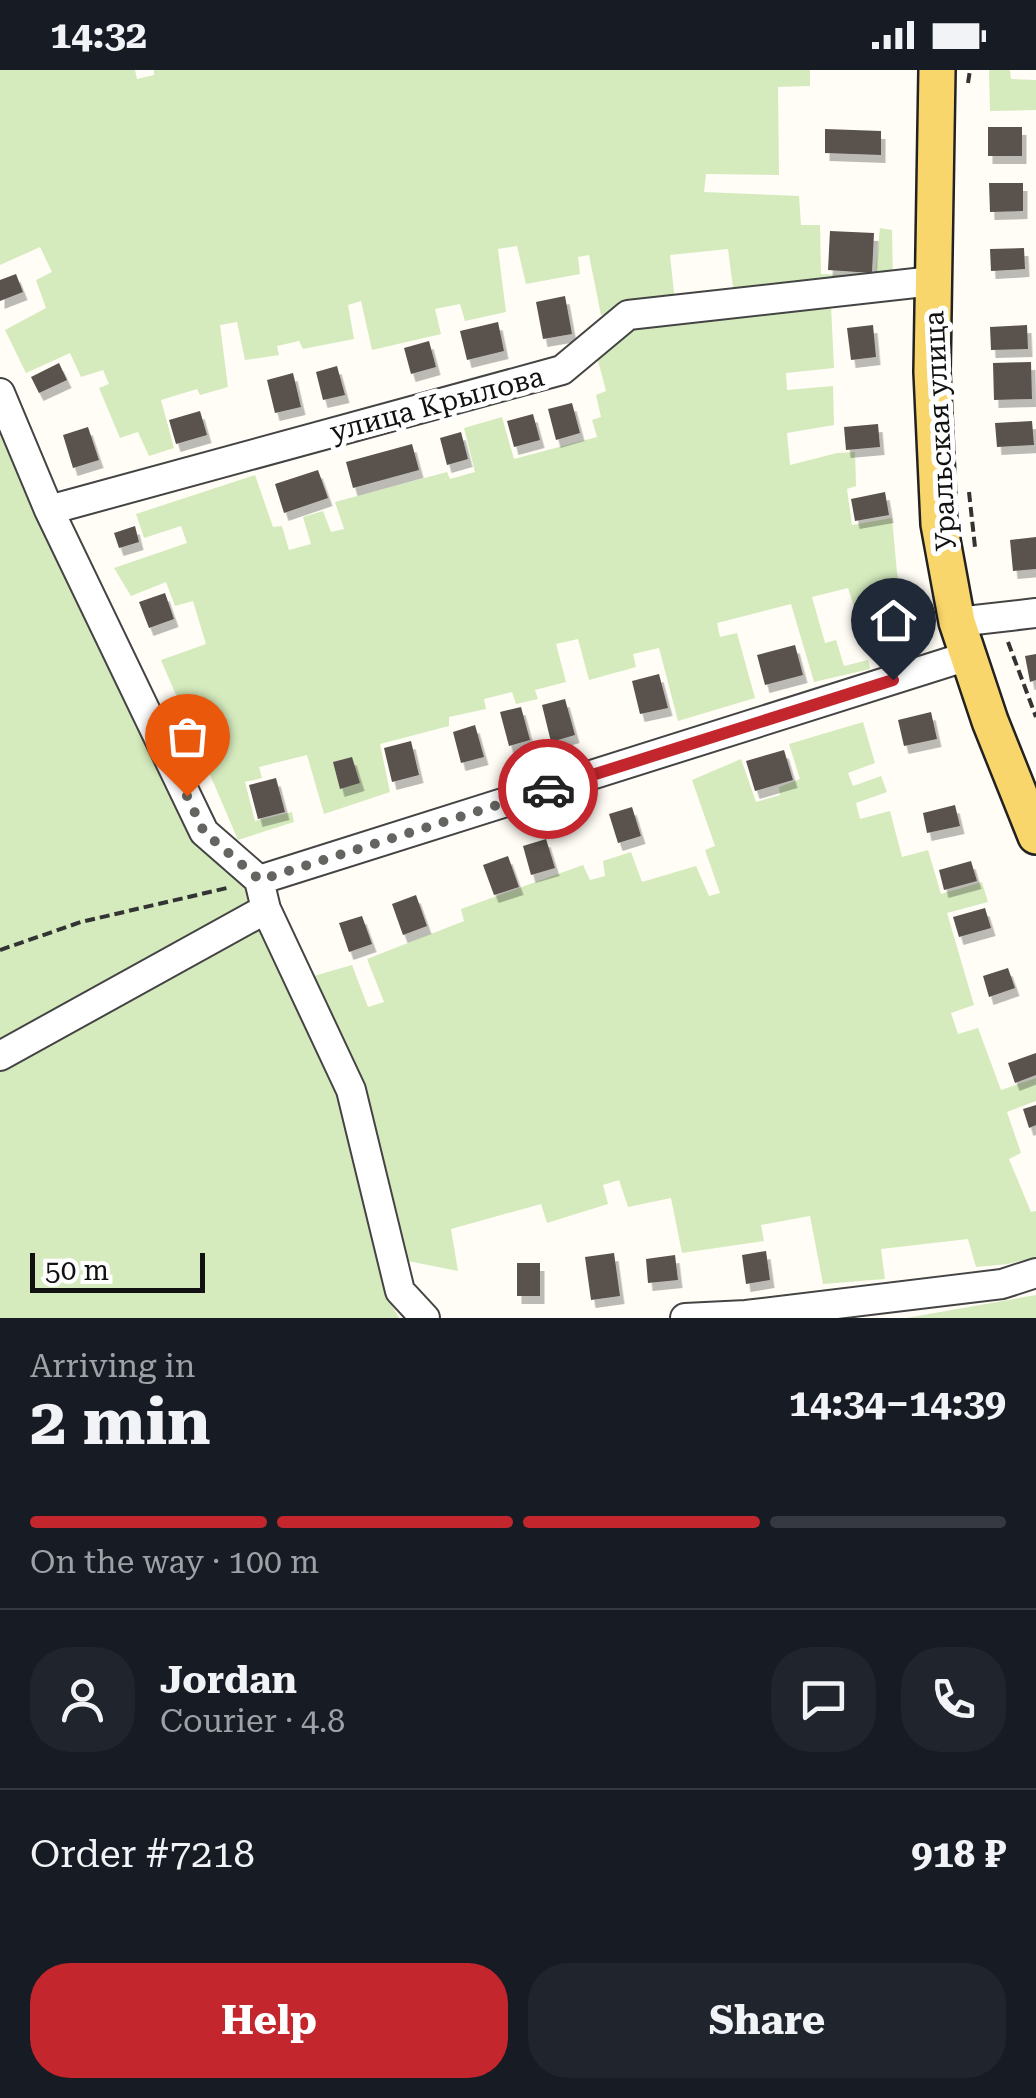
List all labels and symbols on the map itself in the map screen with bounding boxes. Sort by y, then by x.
street label: Уральская улица [917,310,963,552]
street label: улица Крылова [326,360,548,448]
pin [851,578,936,681]
pin [145,694,230,797]
courier [498,739,598,839]
scale bar [30,1248,205,1292]

